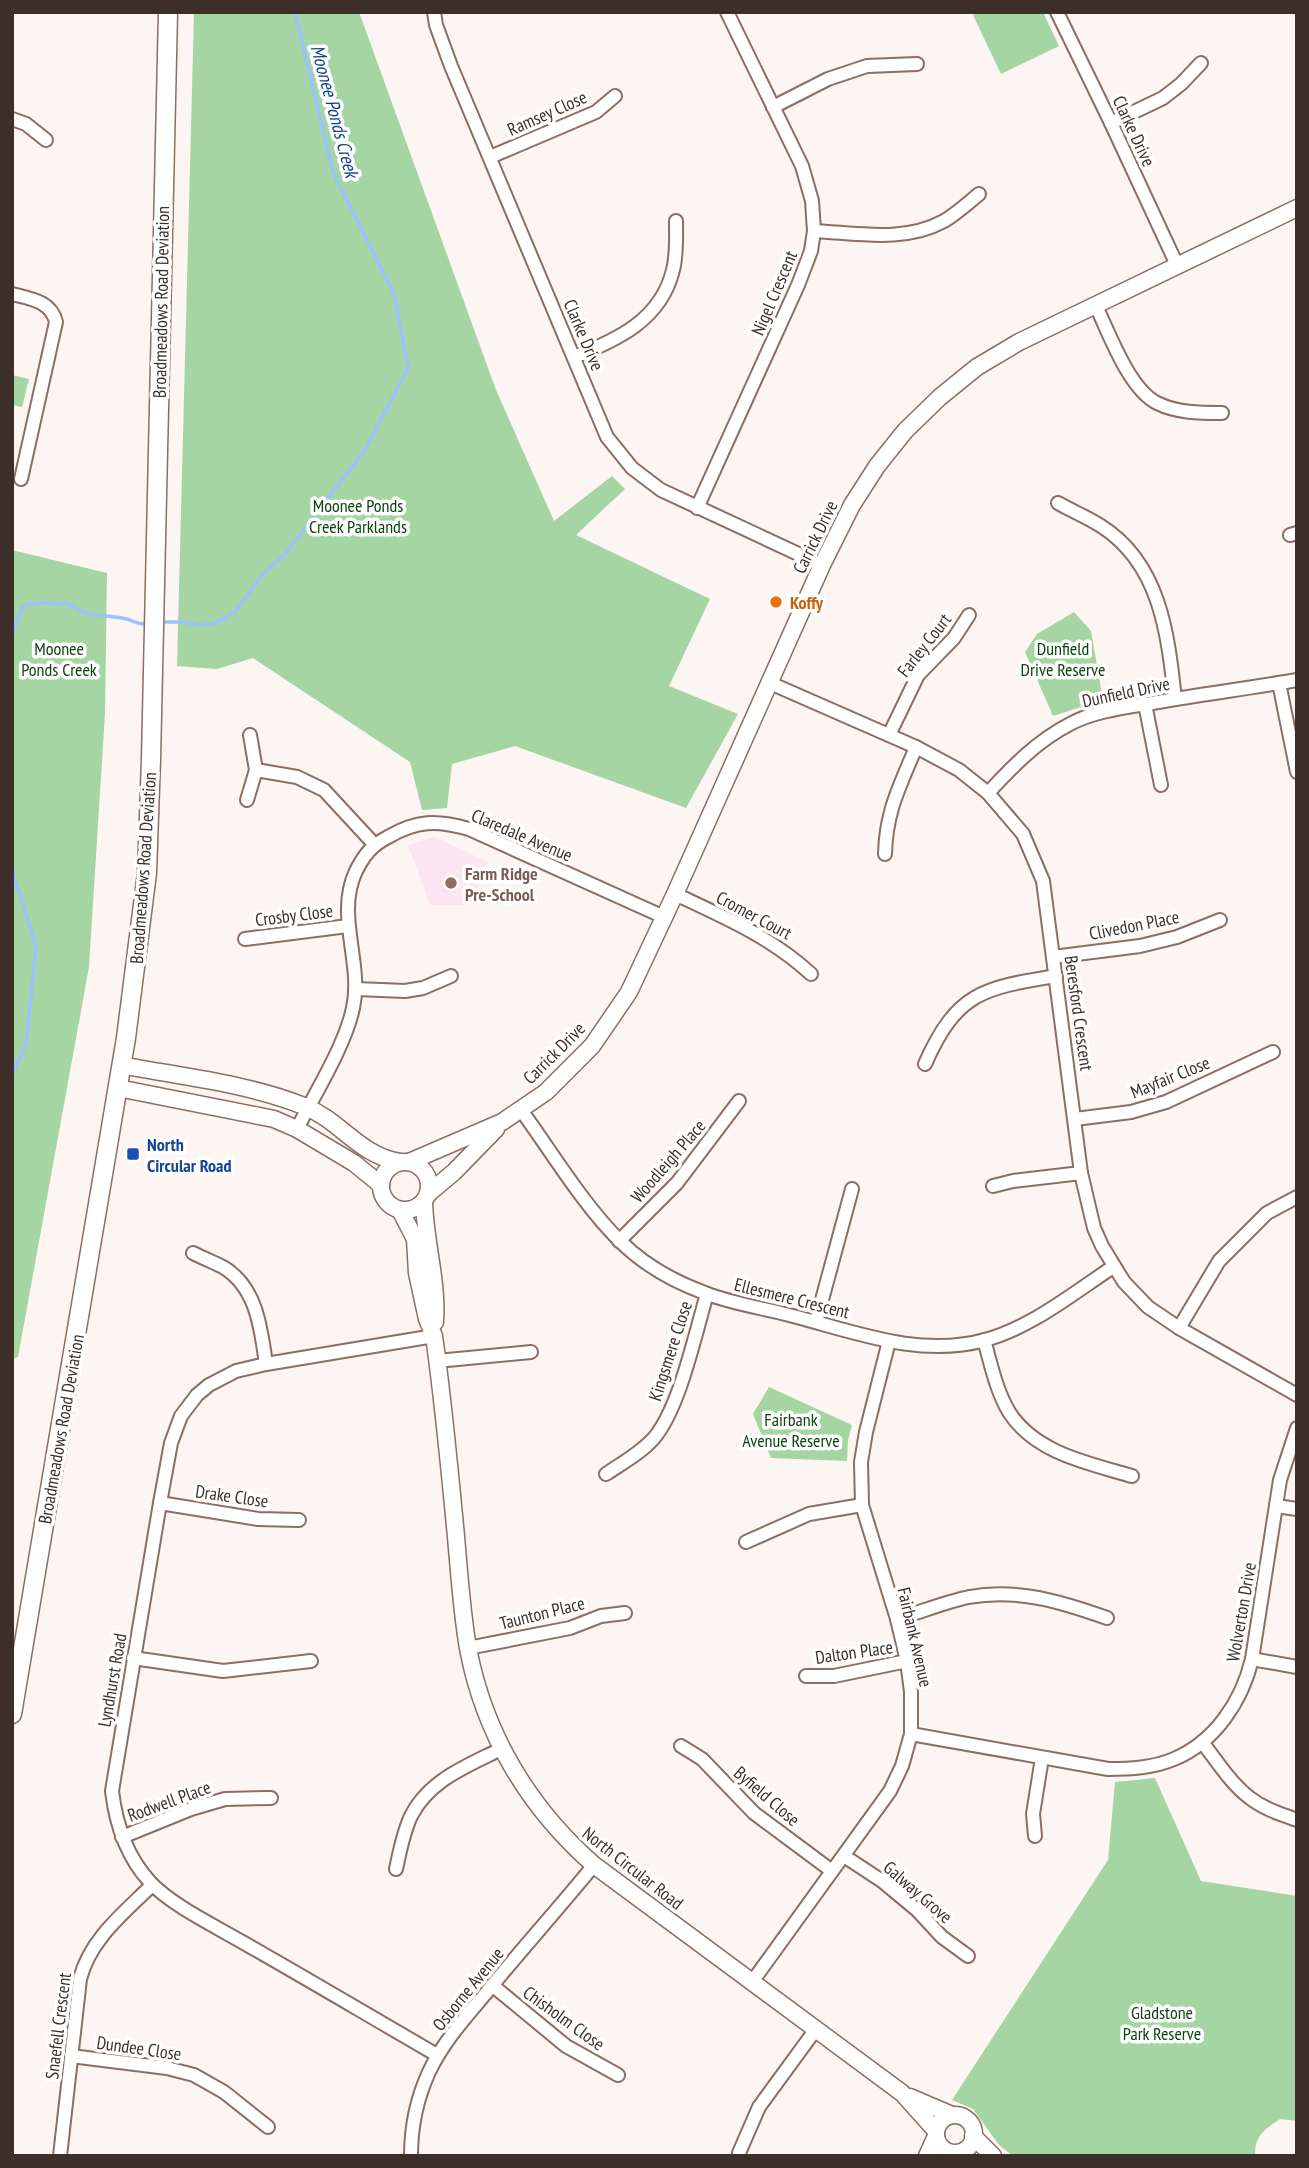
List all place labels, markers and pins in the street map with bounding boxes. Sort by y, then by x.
place label: Koffy [790,591,824,614]
marker: Koffy [768,594,784,610]
place label: Farm Ridge Pre-School [465,862,538,906]
marker: Farm Ridge Pre-School [443,875,459,891]
place label: North Circular Road [147,1133,231,1177]
marker: North Circular Road [125,1146,141,1162]

